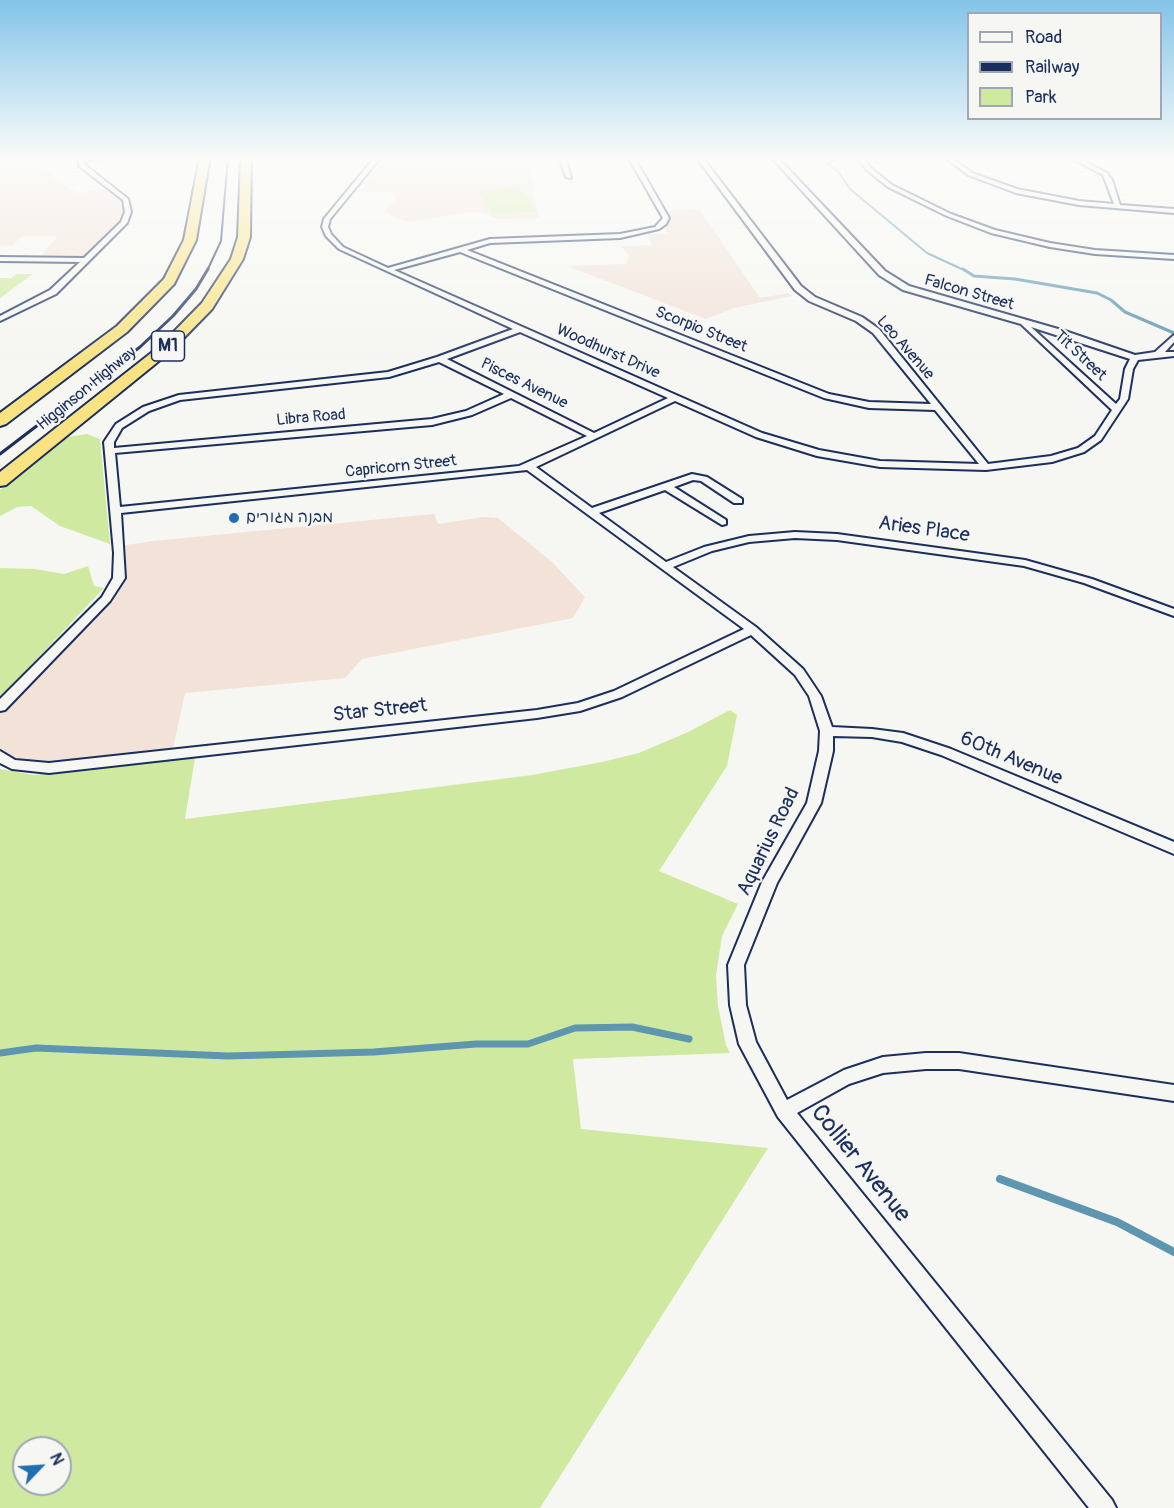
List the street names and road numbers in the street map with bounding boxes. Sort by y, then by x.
street label: Falcon Street [922,271,1016,315]
street label: Scorpio Street [652,303,750,357]
street label: Leo Avenue [872,312,938,384]
street label: Woodhurst Drive [553,321,663,383]
street label: Tit Street [1050,327,1110,385]
road number: M1 [152,331,184,361]
street label: Higginson Highway [33,343,141,435]
street label: Pisces Avenue [477,355,571,413]
street label: Libra Road [276,405,346,431]
street label: Capricorn Street [344,452,458,482]
street label: Aries Place [877,512,971,548]
street label: Star Street [332,694,428,728]
street label: 60th Avenue [956,727,1066,791]
street label: Aquarius Road [733,784,805,900]
street label: Collier Avenue [804,1099,916,1229]

